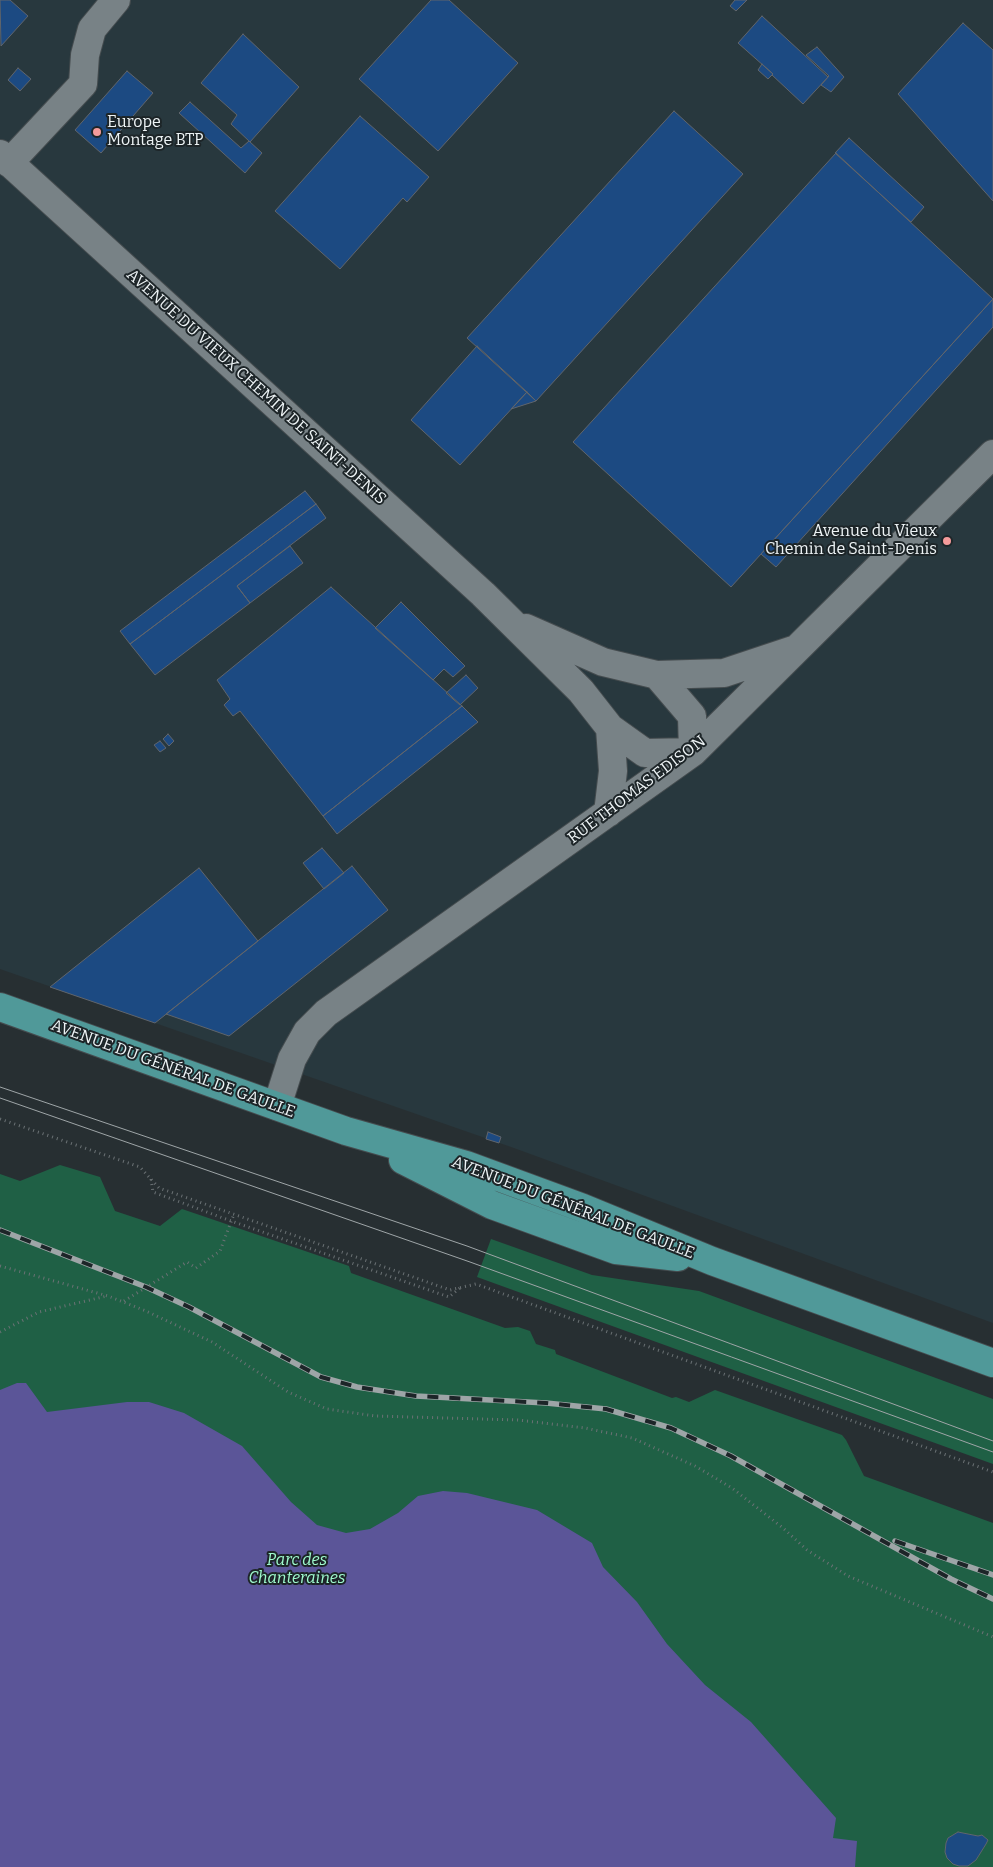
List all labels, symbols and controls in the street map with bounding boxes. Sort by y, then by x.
place label: Europe Montage BTP [107,113,204,151]
marker: Europe Montage BTP [91,126,103,138]
street label: AVENUE DU VIEUX CHEMIN DE SAINT-DENIS [122,265,390,509]
place label: Avenue du Vieux Chemin de Saint-Denis [765,522,937,560]
marker: Avenue du Vieux Chemin de Saint-Denis [941,535,953,547]
street label: RUE THOMAS EDISON [564,732,710,848]
street label: AVENUE DU GÉNÉRAL DE GAULLE [48,1016,298,1122]
street label: AVENUE DU GÉNÉRAL DE GAULLE [449,1153,697,1263]
park label: Parc des Chanteraines [249,1551,345,1589]

